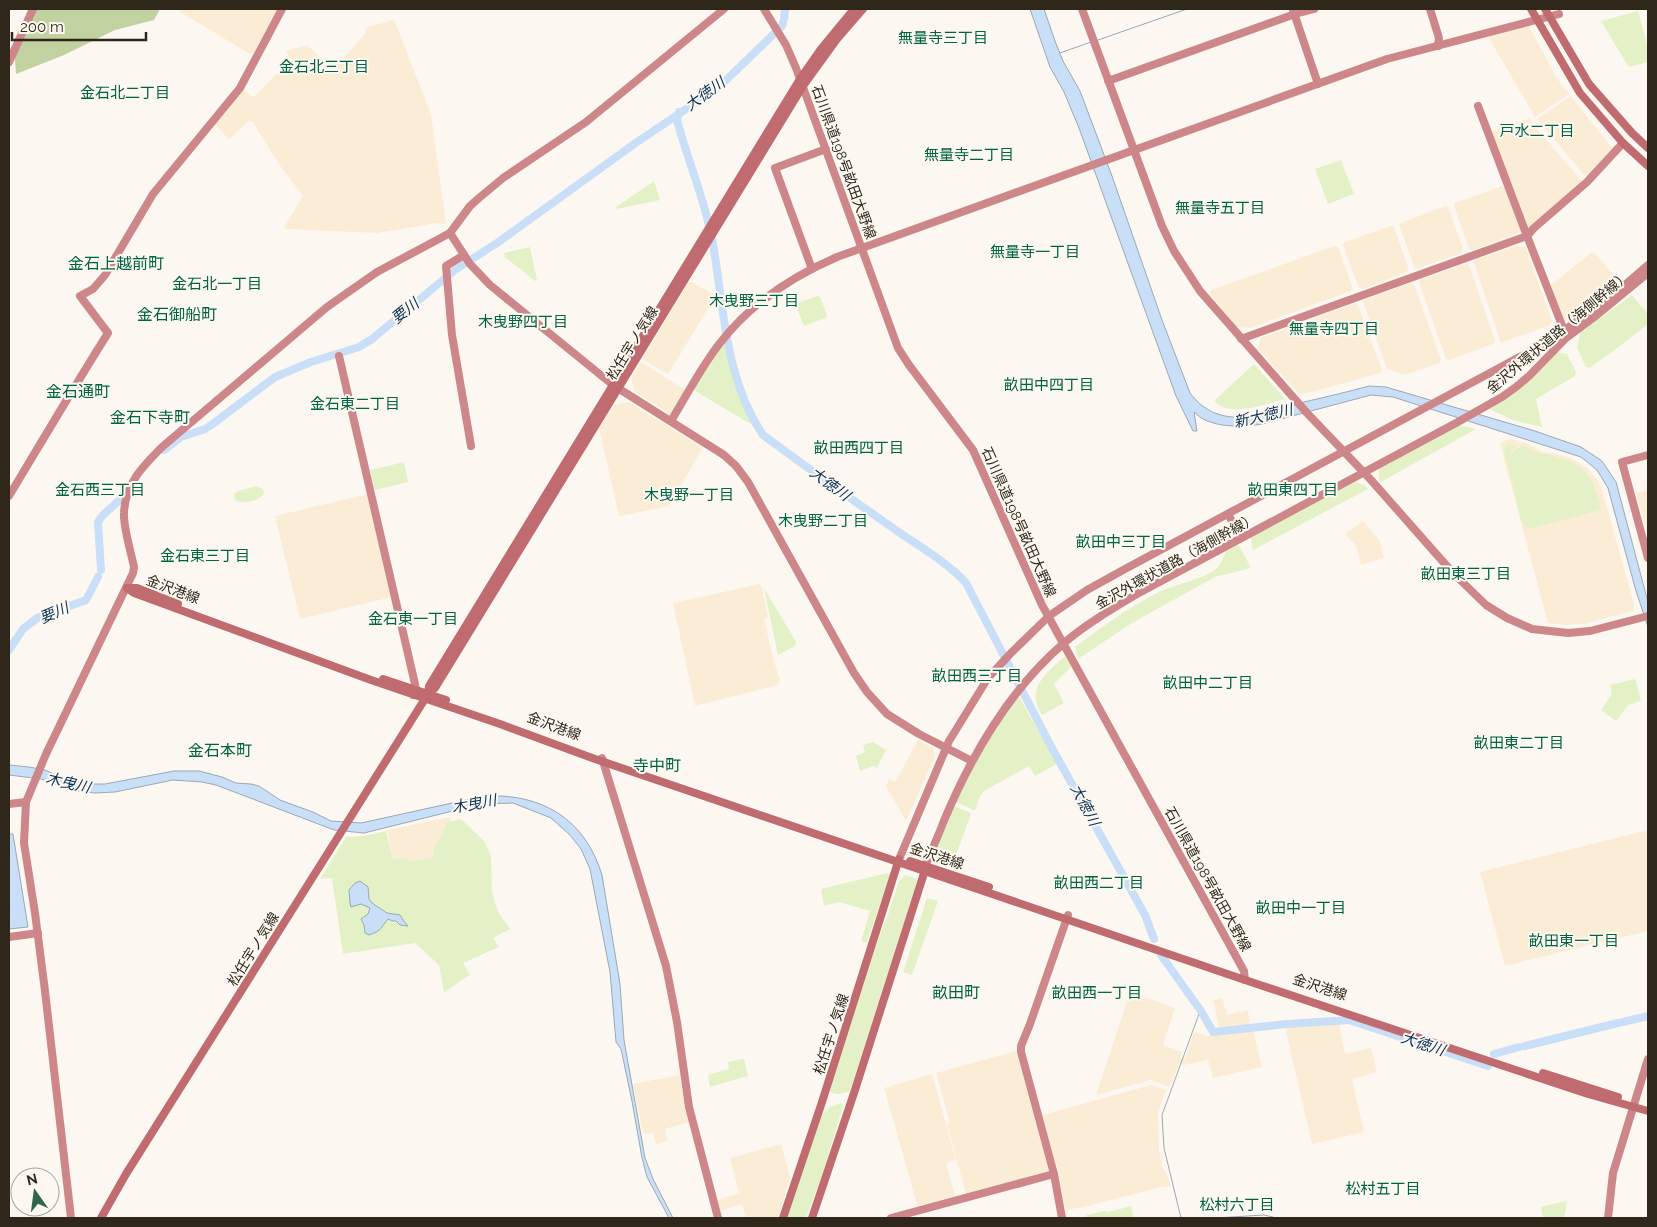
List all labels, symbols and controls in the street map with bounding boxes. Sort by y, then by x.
scale bar [12,10,146,42]
text: 200 m [20,18,64,36]
district label: 無量寺三丁目 [898,29,988,47]
district label: 金石北三丁目 [279,58,369,76]
water label: 大徳川 [682,72,730,115]
street label: 石川県道198号畝田大野線 [809,83,879,241]
district label: 金石北二丁目 [80,84,170,102]
district label: 戸水二丁目 [1499,122,1575,140]
district label: 無量寺二丁目 [924,146,1014,164]
district label: 無量寺五丁目 [1175,199,1265,217]
district label: 無量寺一丁目 [990,243,1080,261]
district label: 金石上越前町 [68,254,164,273]
street label: 金沢外環状道路（海側幹線） [1483,267,1633,397]
district label: 金石北一丁目 [172,275,262,293]
district label: 木曳野三丁目 [709,292,799,310]
water label: 要川 [388,293,424,327]
street label: 松任宇ノ気線 [603,303,661,383]
district label: 金石御船町 [137,305,217,324]
district label: 木曳野四丁目 [478,313,568,331]
district label: 無量寺四丁目 [1289,320,1379,338]
district label: 畝田中四丁目 [1004,376,1094,394]
district label: 金石通町 [46,382,110,401]
district label: 金石東二丁目 [310,395,400,413]
water label: 新大徳川 [1232,400,1296,432]
district label: 金石下寺町 [110,408,190,427]
district label: 畝田西四丁目 [814,439,904,457]
street label: 石川県道198号畝田大野線 [979,445,1059,599]
water label: 大徳川 [807,463,855,506]
district label: 金石西三丁目 [55,481,145,499]
district label: 畝田東四丁目 [1248,481,1338,499]
district label: 木曳野一丁目 [644,486,734,504]
street label: 金沢外環状道路（海側幹線） [1093,510,1259,612]
district label: 木曳野二丁目 [778,512,868,530]
district label: 畝田中三丁目 [1076,533,1166,551]
district label: 金石東三丁目 [160,547,250,565]
district label: 畝田東三丁目 [1421,565,1511,583]
street label: 金沢港線 [144,571,202,607]
water label: 要川 [37,598,73,627]
district label: 金石東一丁目 [368,610,458,628]
district label: 畝田西三丁目 [932,667,1022,685]
district label: 畝田中二丁目 [1163,674,1253,692]
street label: 金沢港線 [525,709,583,743]
district label: 畝田東二丁目 [1474,734,1564,752]
district label: 金石本町 [188,741,252,760]
district label: 寺中町 [633,756,681,775]
water label: 木曳川 [44,769,94,797]
water label: 大徳川 [1066,781,1104,831]
water label: 木曳川 [450,791,500,817]
street label: 石川県道198号畝田大野線 [1162,804,1254,954]
street label: 金沢港線 [908,840,966,872]
district label: 畝田西二丁目 [1054,874,1144,892]
district label: 畝田中一丁目 [1256,899,1346,917]
street label: 松任宇ノ気線 [224,909,282,989]
district label: 畝田東一丁目 [1529,932,1619,950]
street label: 金沢港線 [1291,971,1349,1003]
district label: 畝田町 [932,983,980,1002]
district label: 畝田西一丁目 [1052,984,1142,1002]
street label: 松任宇ノ気線 [810,992,852,1076]
water label: 大徳川 [1399,1028,1449,1060]
north arrow [10,1167,60,1217]
text: N [25,1170,39,1188]
district label: 松村五丁目 [1345,1180,1421,1198]
district label: 松村六丁目 [1199,1196,1275,1214]

